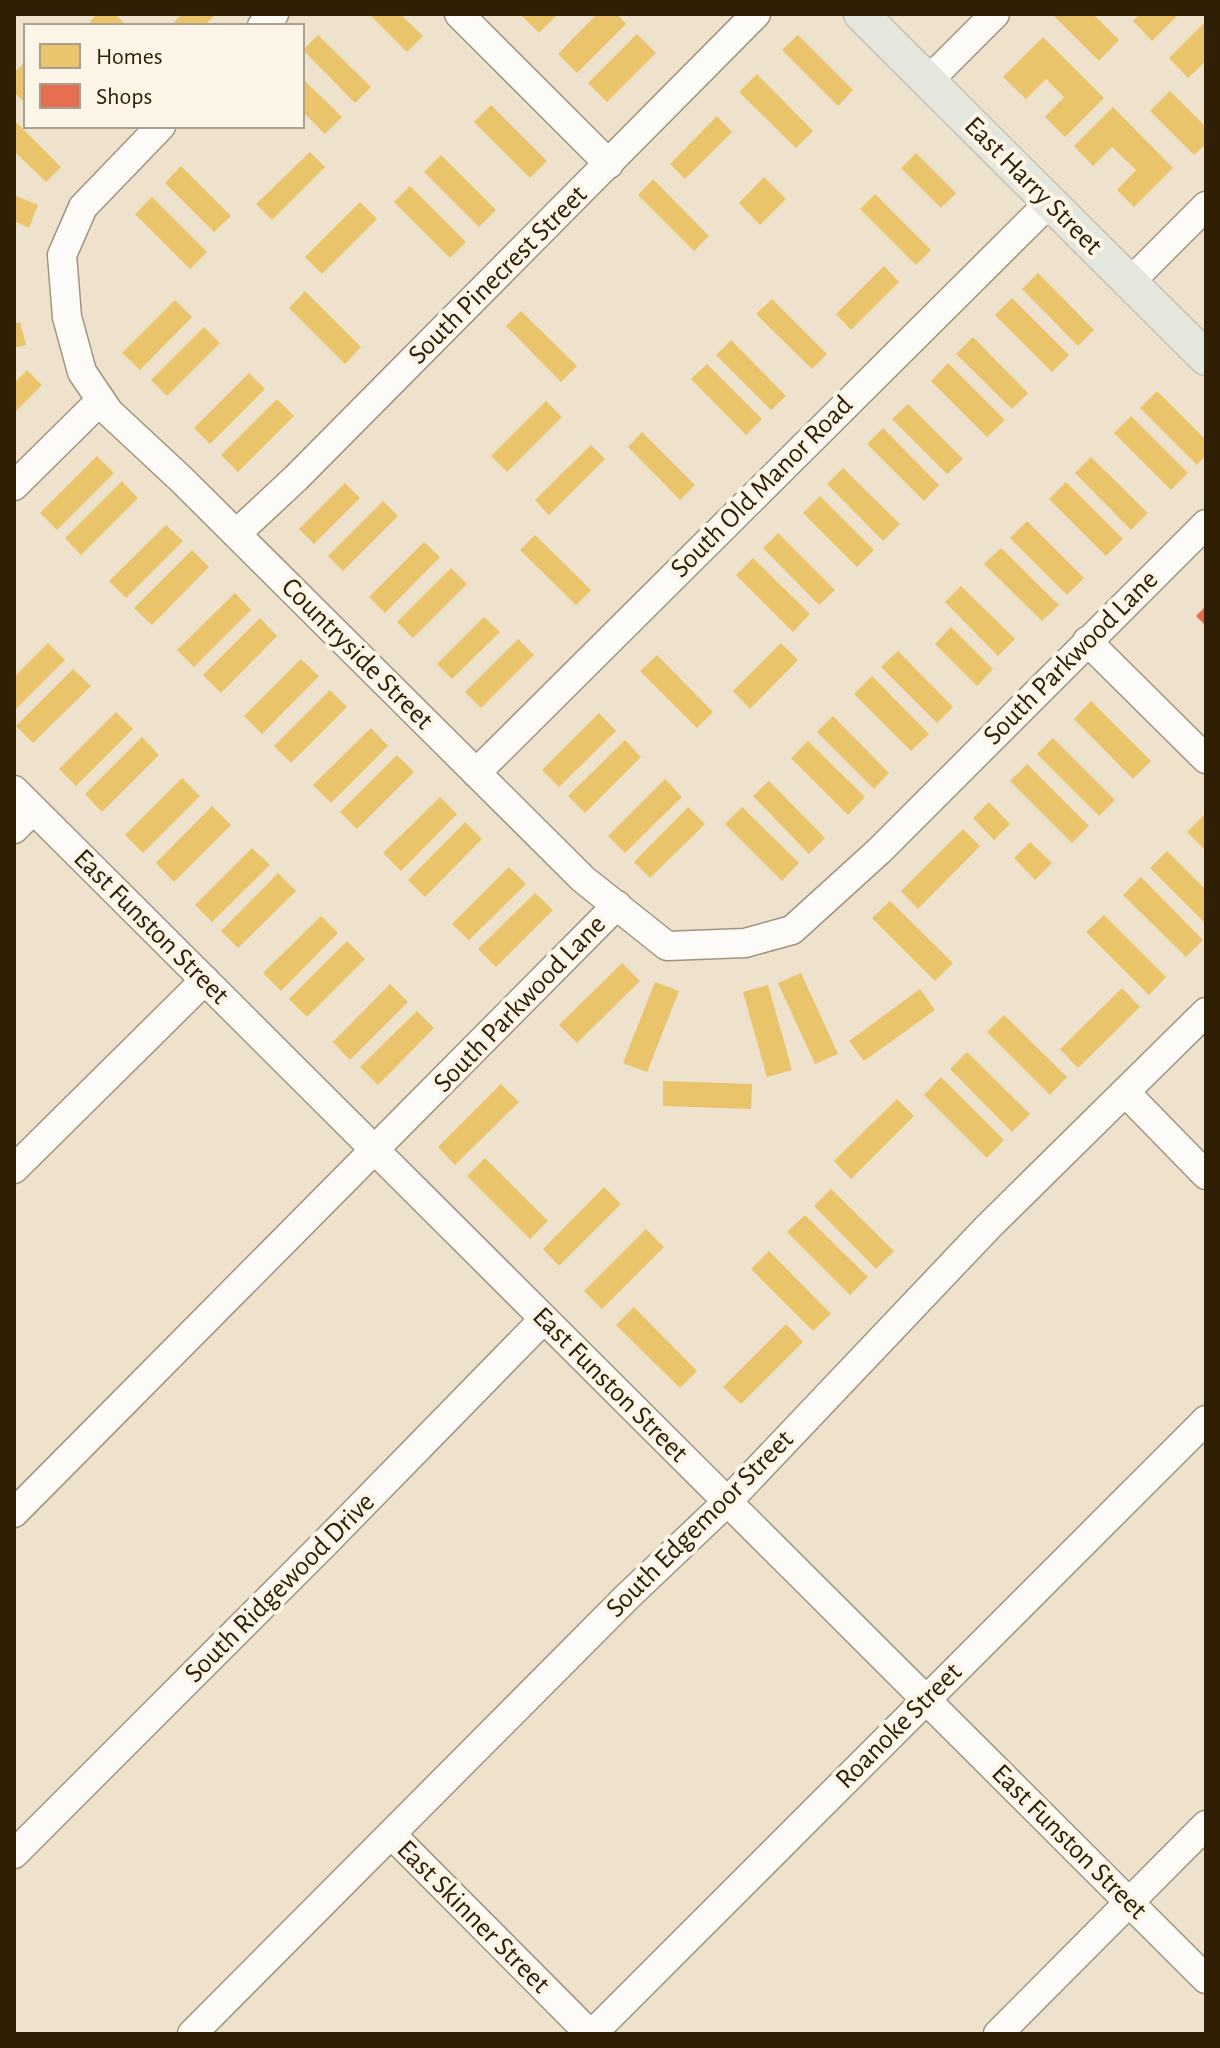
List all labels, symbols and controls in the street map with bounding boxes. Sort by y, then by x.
legend [24,24,304,128]
text: Homes [96,45,163,69]
text: Shops [96,85,152,109]
street label: East Harry Street [959,112,1107,260]
street label: South Pinecrest Street [403,180,593,370]
street label: South Old Manor Road [666,391,858,583]
street label: South Parkwood Lane [978,565,1164,751]
street label: Countryside Street [276,573,438,735]
street label: East Funston Street [68,844,234,1010]
street label: South Parkwood Lane [429,910,611,1098]
street label: East Funston Street [527,1302,693,1468]
street label: South Edgemoor Street [601,1425,799,1623]
street label: South Ridgewood Drive [180,1488,380,1688]
street label: Roanoke Street [831,1658,967,1794]
street label: East Funston Street [986,1759,1152,1925]
street label: East Skinner Street [391,1835,555,1999]

